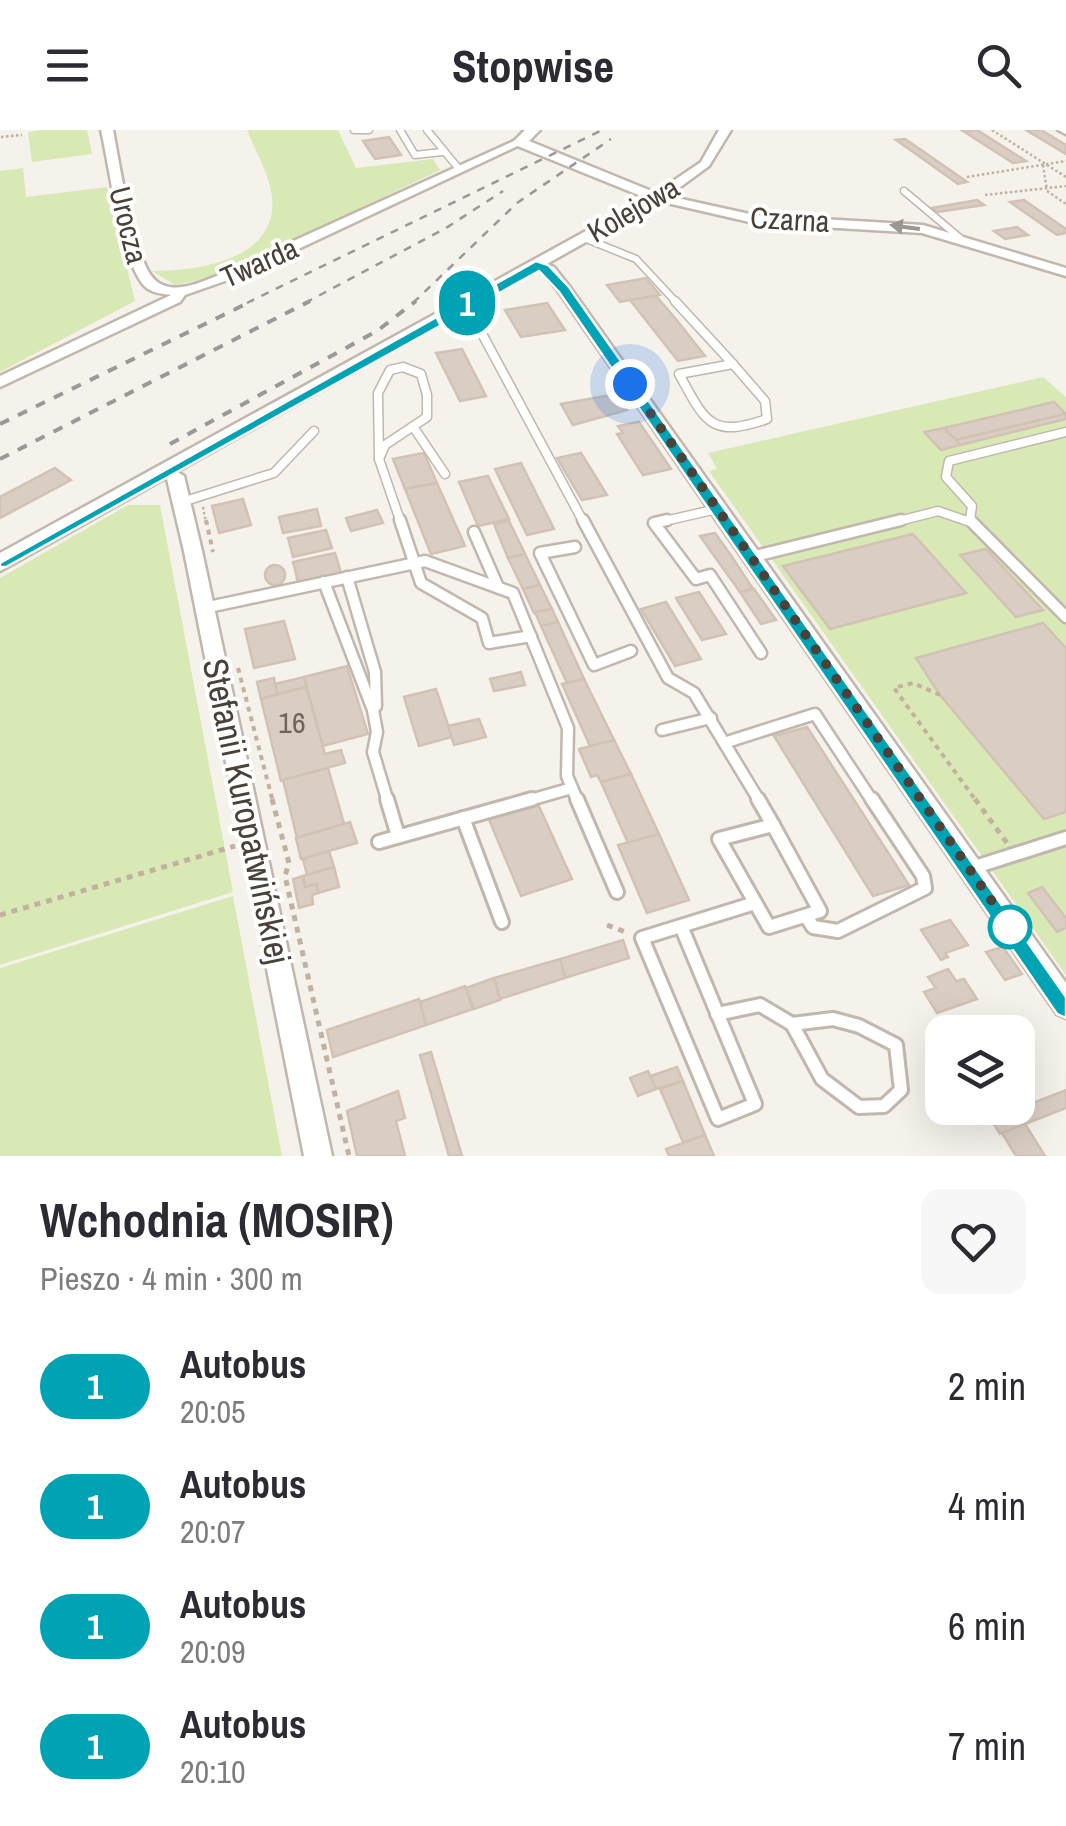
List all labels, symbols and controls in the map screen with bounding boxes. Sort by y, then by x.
text: Stopwise [452,35,614,96]
icon: menu [40,38,95,93]
icon: search [971,38,1026,93]
street label: Kolejowa [580,167,686,251]
street label: Urocza [100,182,158,268]
street label: Czarna [749,197,831,241]
one-way arrow [889,218,920,234]
street label: Twarda [214,227,304,297]
line badge: 1 [434,270,500,336]
text: 1 [459,280,475,327]
your location [605,359,655,409]
street label: Stefanii Kuropatwińskiej [192,654,302,968]
house number: 16 [278,702,306,742]
unlabelled marker [989,906,1031,948]
map controls [925,1015,1035,1125]
button: layers [925,1015,1035,1125]
text: Wchodnia (MOSIR) [40,1187,394,1252]
button: heart [921,1189,1026,1294]
text: Pieszo · 4 min · 300 m [40,1257,303,1300]
text: Autobus [180,1339,306,1390]
text: 2 min [948,1361,1026,1412]
text: 1 [87,1363,103,1410]
text: 20:05 [180,1390,246,1433]
text: Autobus [180,1459,306,1510]
text: 4 min [948,1481,1026,1532]
text: 1 [87,1483,103,1530]
text: 20:07 [180,1510,246,1553]
text: Autobus [180,1579,306,1630]
text: 6 min [948,1601,1026,1652]
text: 1 [87,1603,103,1650]
text: 20:09 [180,1630,246,1673]
text: Autobus [180,1699,306,1750]
text: 7 min [948,1721,1026,1772]
text: 1 [87,1723,103,1770]
text: 20:10 [180,1750,246,1793]

